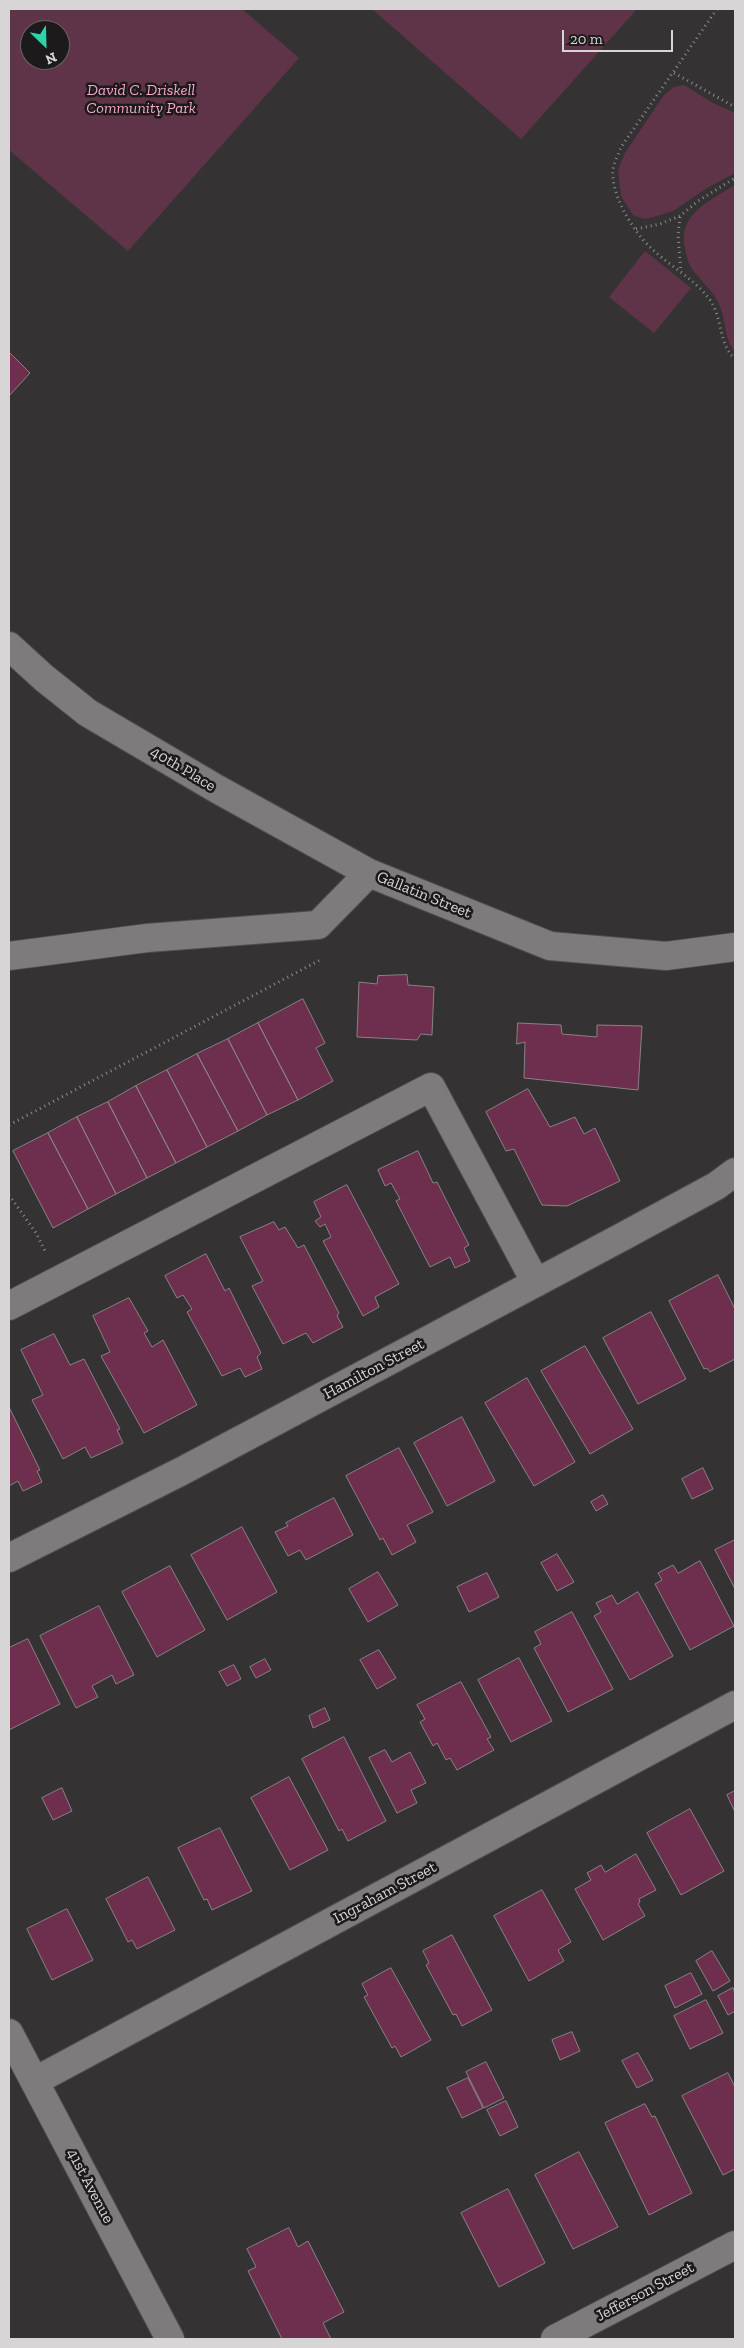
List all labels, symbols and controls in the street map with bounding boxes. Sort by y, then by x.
north arrow [20,20,70,70]
scale bar [564,20,675,52]
text: 20 m [570,30,603,48]
text: N [43,48,59,68]
park label: David C. Driskell Community Park [86,80,196,118]
street label: 40th Place [147,742,219,796]
street label: Gallatin Street [374,867,474,923]
street label: Hamilton Street [320,1334,428,1404]
street label: Ingraham Street [330,1858,440,1928]
street label: 41st Avenue [62,2145,118,2227]
street label: Jefferson Street [593,2258,697,2326]

